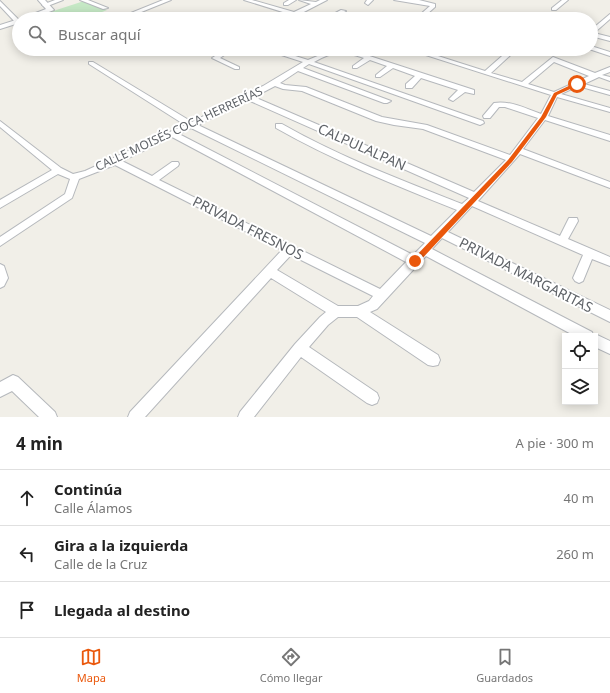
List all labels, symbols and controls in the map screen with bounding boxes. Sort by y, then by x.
search box [12,12,598,56]
icon: search [26,23,48,45]
text: Buscar aquí [58,24,141,44]
route start [568,75,586,93]
street label: CALLE MOISÉS COCA HERRERÍAS [92,82,266,175]
street label: CALPULALPAN [315,119,409,175]
street label: PRIVADA FRESNOS [190,191,307,264]
street label: PRIVADA MARGARITAS [456,233,597,317]
route end [406,252,424,270]
map controls [562,333,598,405]
button: locate [562,333,598,369]
button: layers [562,369,598,405]
text: 4 min [16,432,63,455]
text: A pie · 300 m [516,434,594,452]
text: Continúa [54,479,122,499]
icon: ahead [16,487,38,509]
text: 40 m [564,489,594,507]
text: Calle Álamos [54,499,132,517]
text: Gira a la izquierda [54,535,188,555]
icon: left [16,543,38,565]
text: 260 m [556,545,594,563]
text: Calle de la Cruz [54,555,147,573]
icon: arrive [16,599,38,621]
text: Llegada al destino [54,600,190,620]
tab: Mapa [77,646,106,685]
tab: Cómo llegar [260,646,322,685]
tab: Guardados [476,646,533,685]

